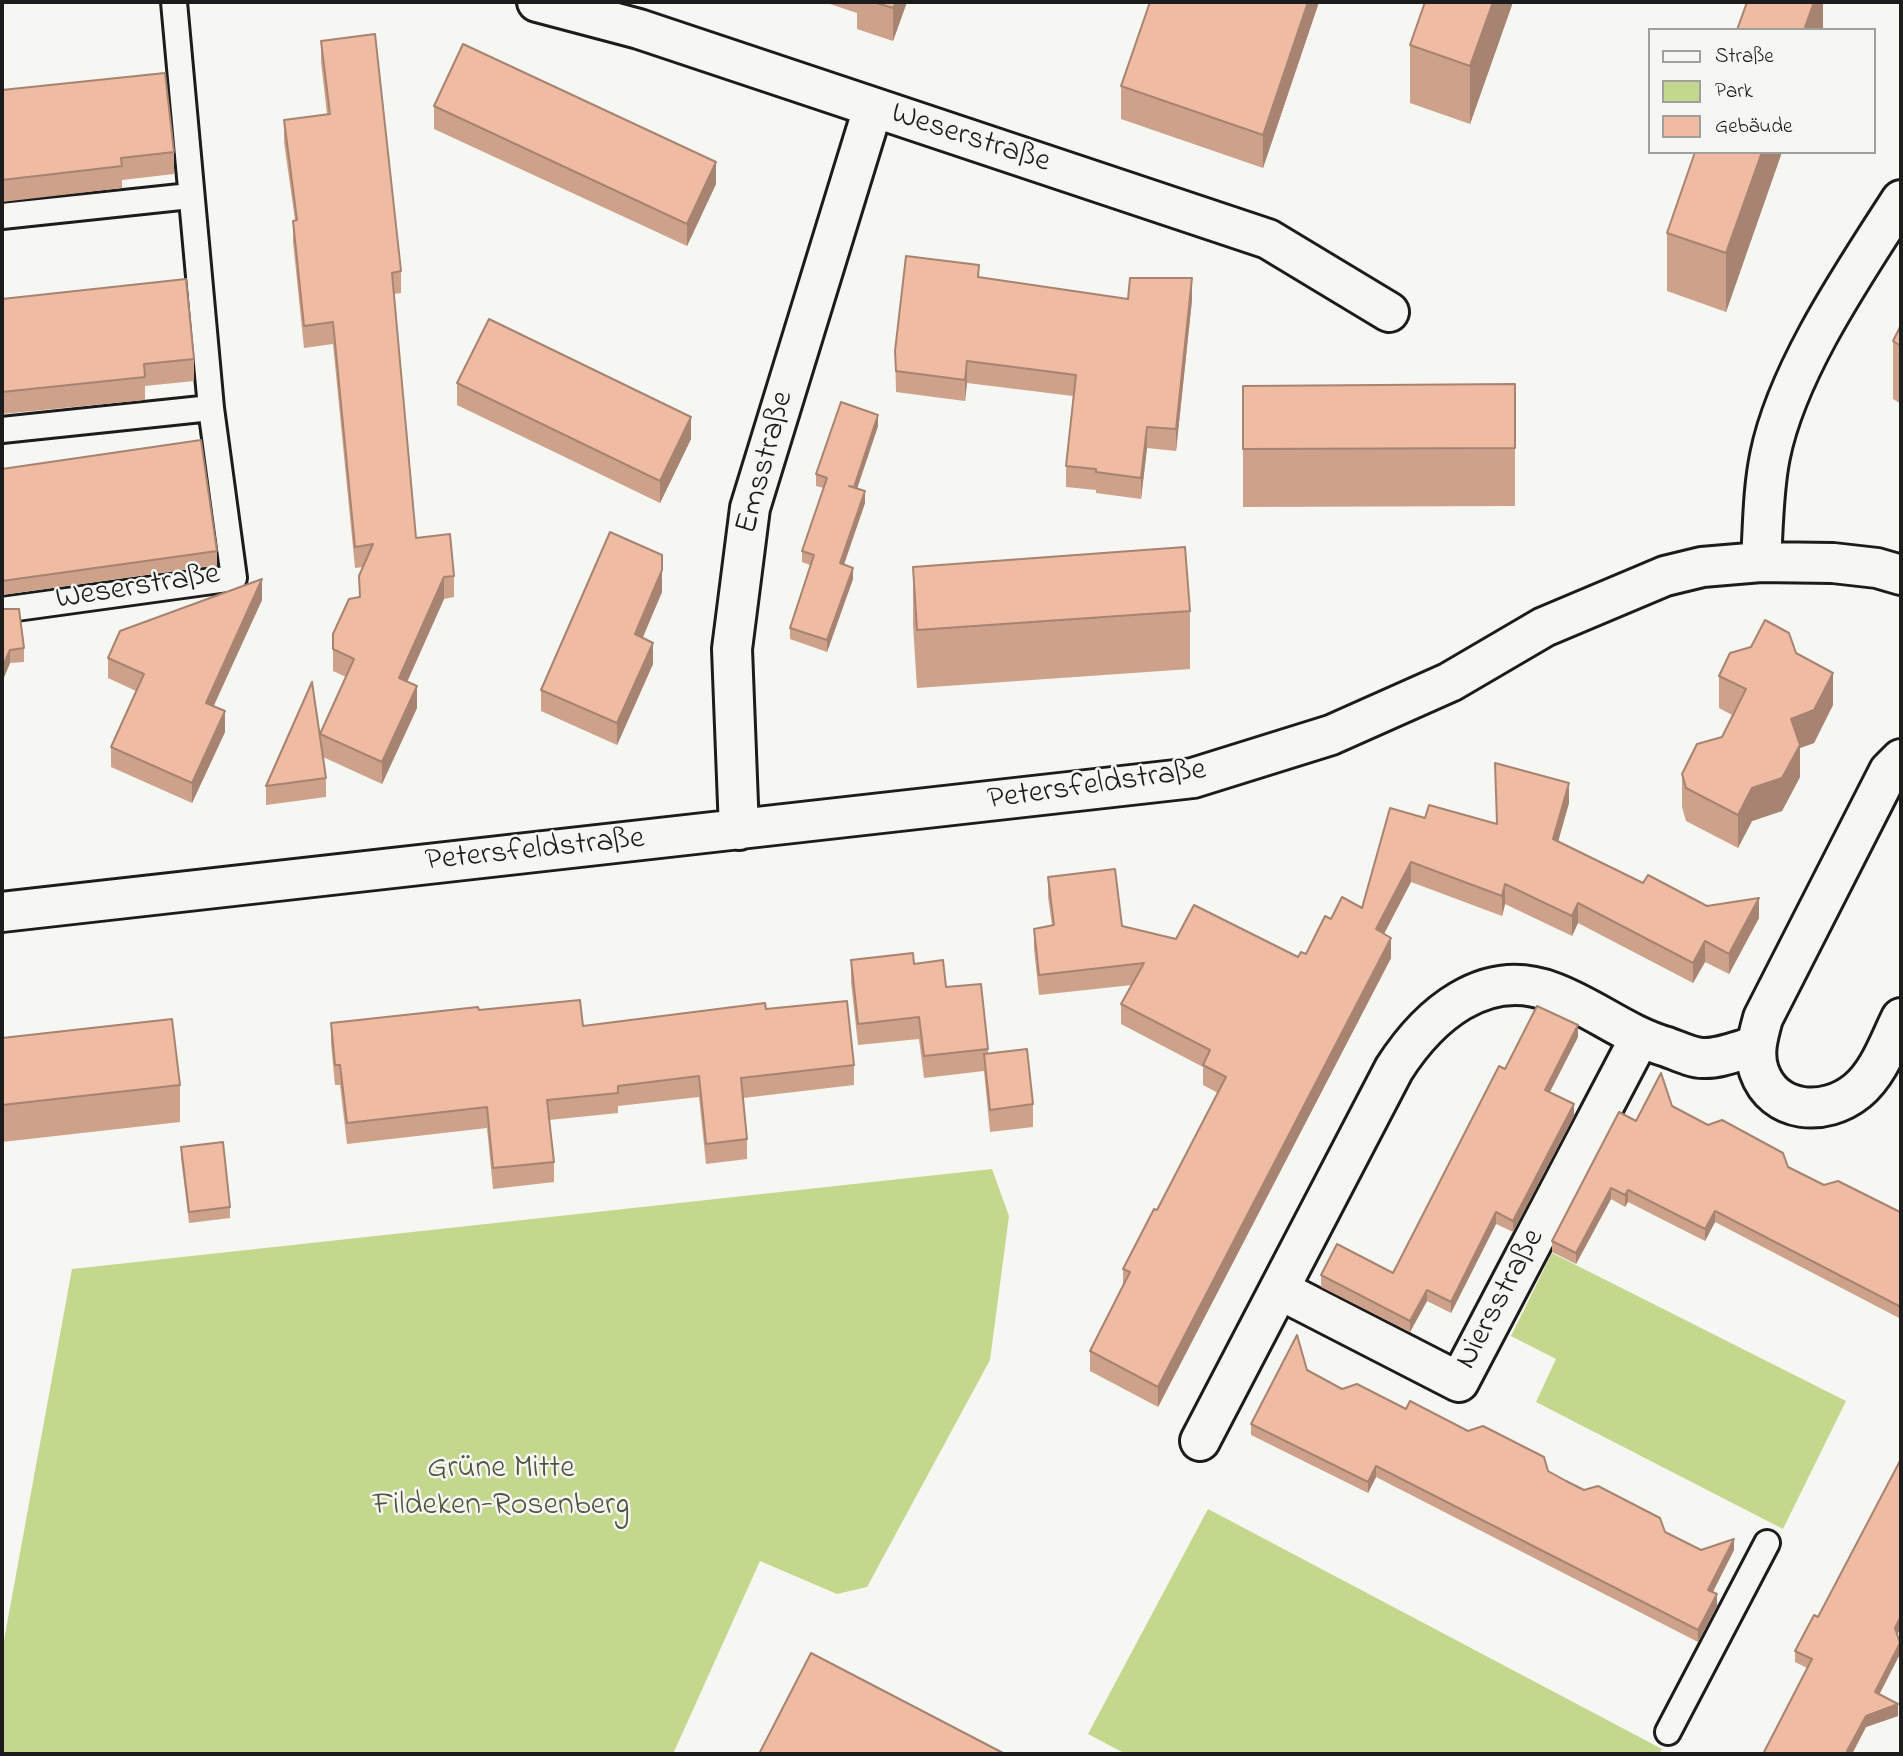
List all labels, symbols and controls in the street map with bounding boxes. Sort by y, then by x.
legend [1647,28,1875,154]
text: Straße [1715,42,1774,72]
text: Park [1715,77,1753,107]
street label: Weserstraße [886,96,1054,184]
text: Gebäude [1715,112,1792,142]
street label: Emsstraße [730,388,804,538]
street label: Weserstraße [54,557,222,621]
street label: Petersfeldstraße [985,753,1209,821]
street label: Petersfeldstraße [424,821,646,883]
street label: Niersstraße [1449,1223,1555,1377]
park label: Grüne Mitte Fildeken-Rosenberg [373,1452,629,1527]

